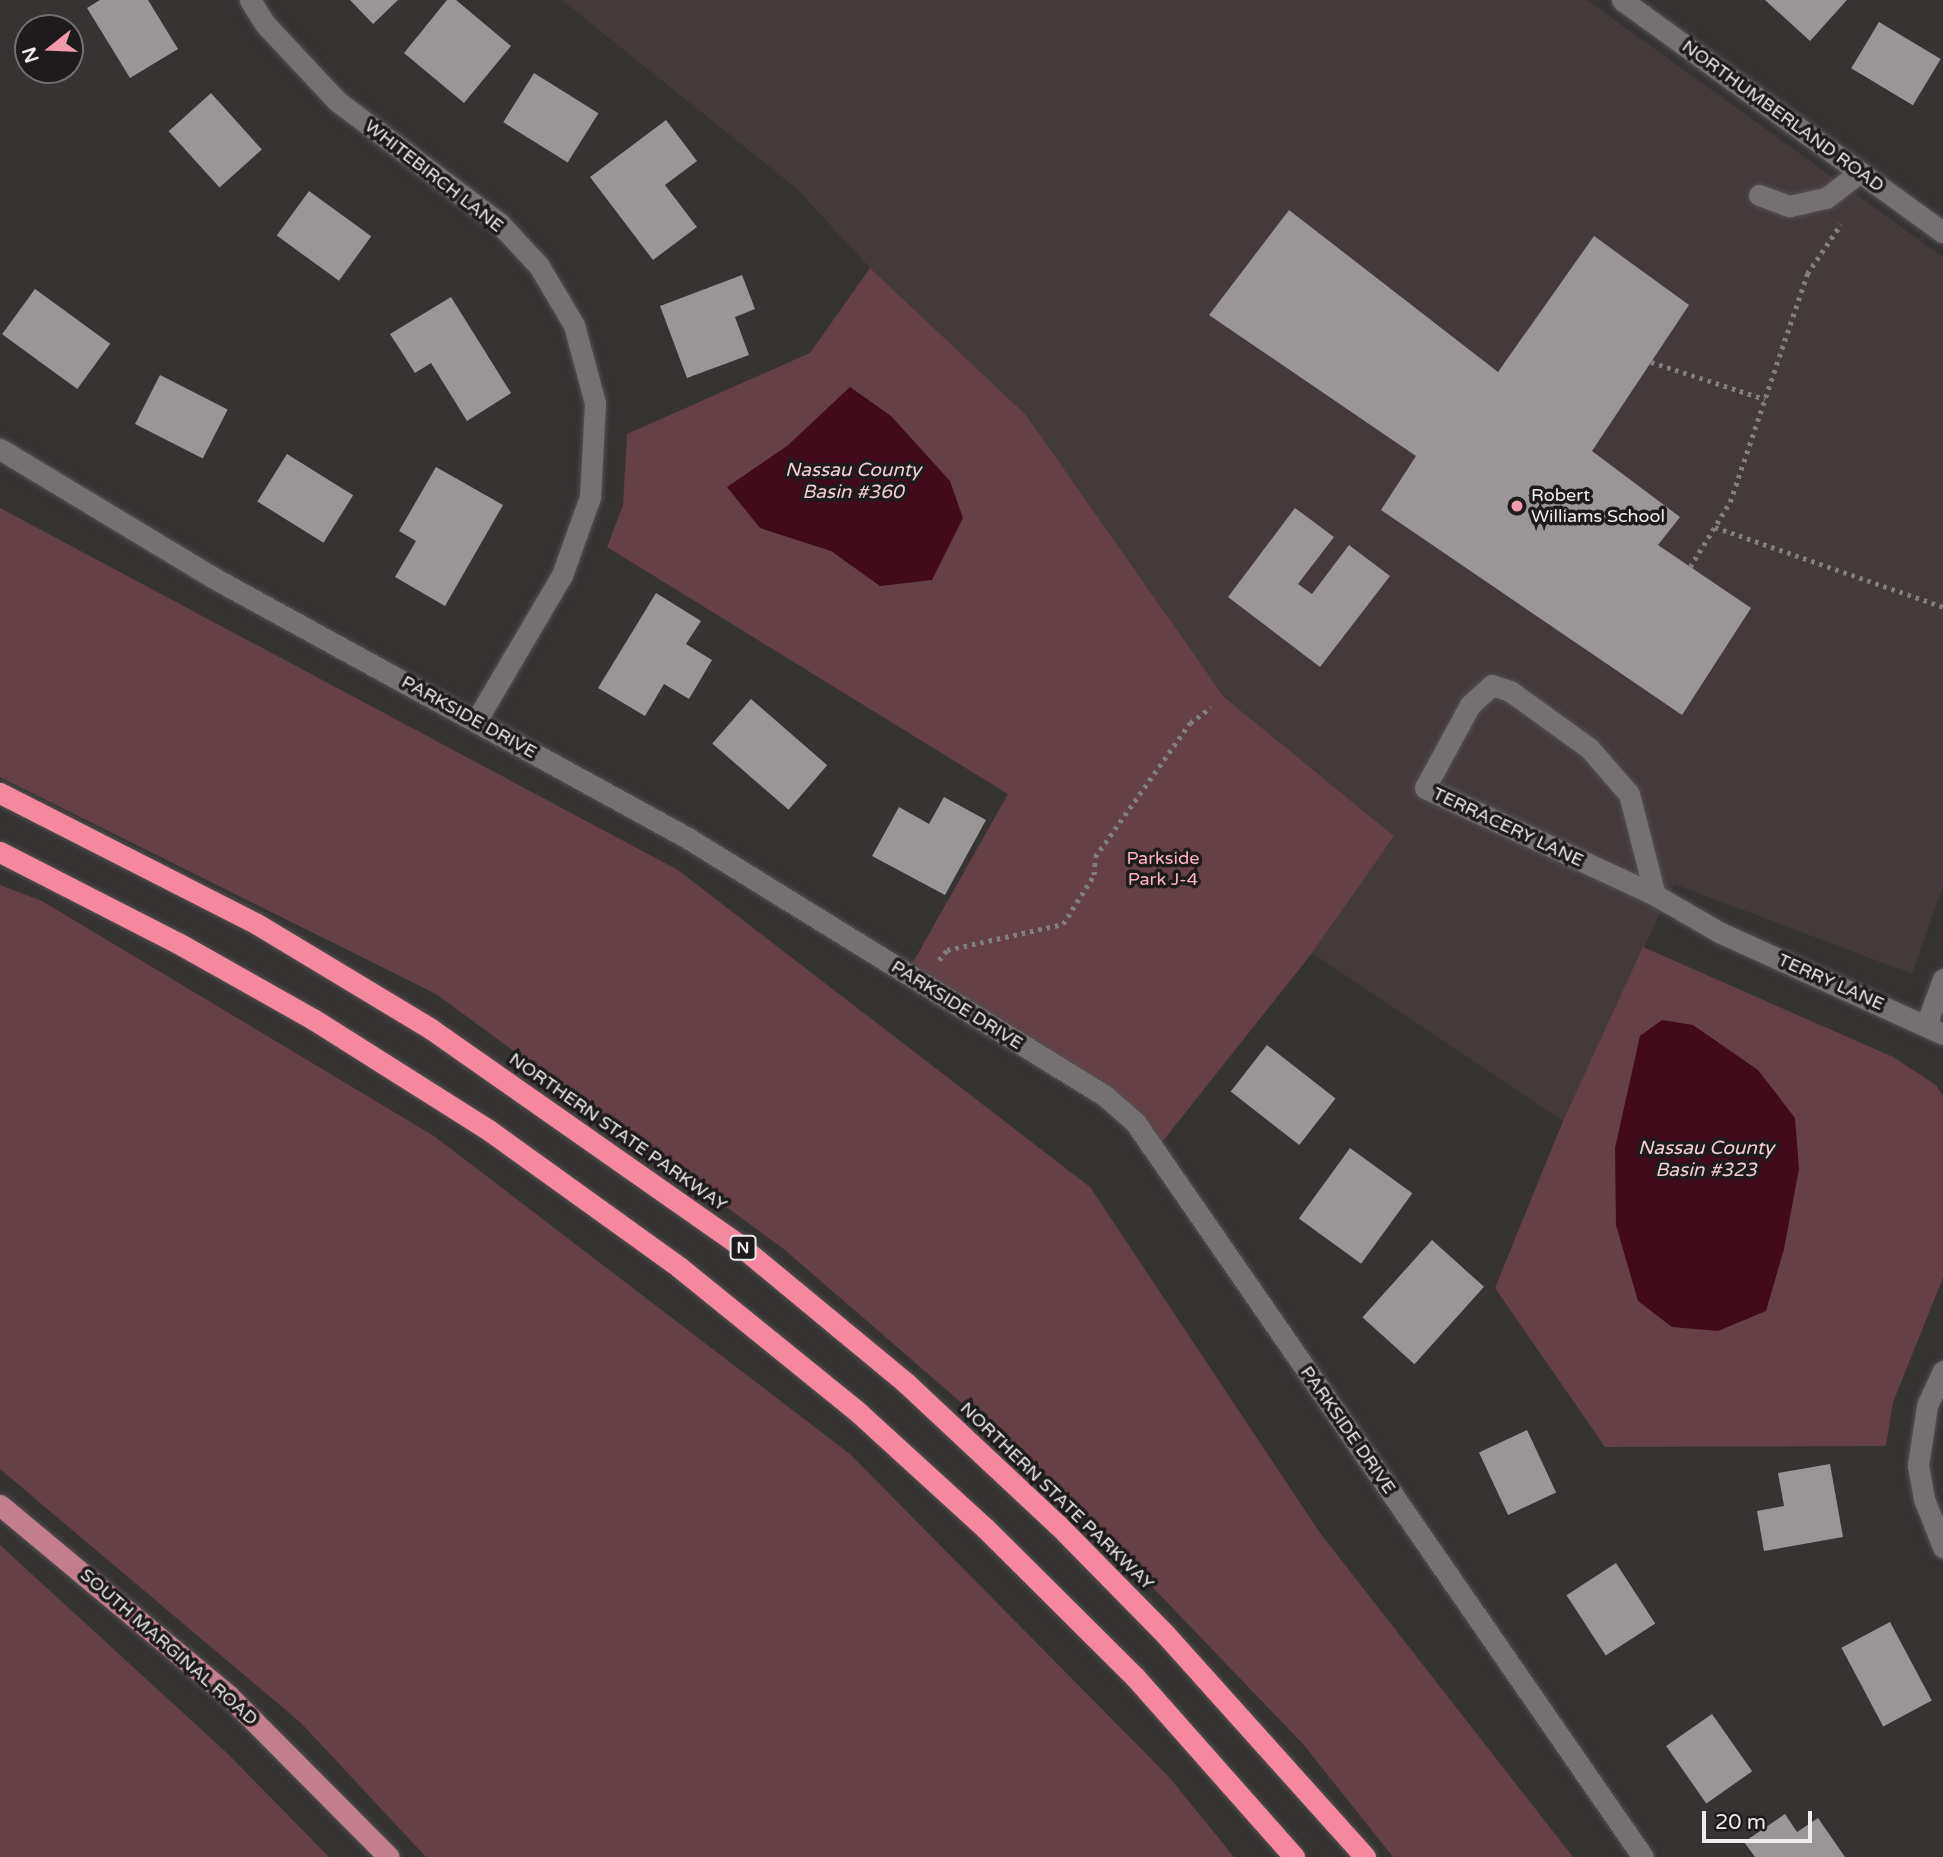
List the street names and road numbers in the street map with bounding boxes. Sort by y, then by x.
street label: NORTHUMBERLAND ROAD [1678,35,1888,197]
street label: WHITEBIRCH LANE [360,115,508,237]
street label: PARKSIDE DRIVE [398,671,540,763]
street label: TERRACERY LANE [1429,783,1587,871]
street label: TERRY LANE [1775,949,1887,1015]
street label: PARKSIDE DRIVE [887,956,1027,1054]
street label: NORTHERN STATE PARKWAY [505,1048,731,1216]
road number: N [729,1236,757,1260]
street label: PARKSIDE DRIVE [1296,1362,1400,1498]
street label: NORTHERN STATE PARKWAY [956,1397,1158,1595]
street label: SOUTH MARGINAL ROAD [76,1564,262,1730]

